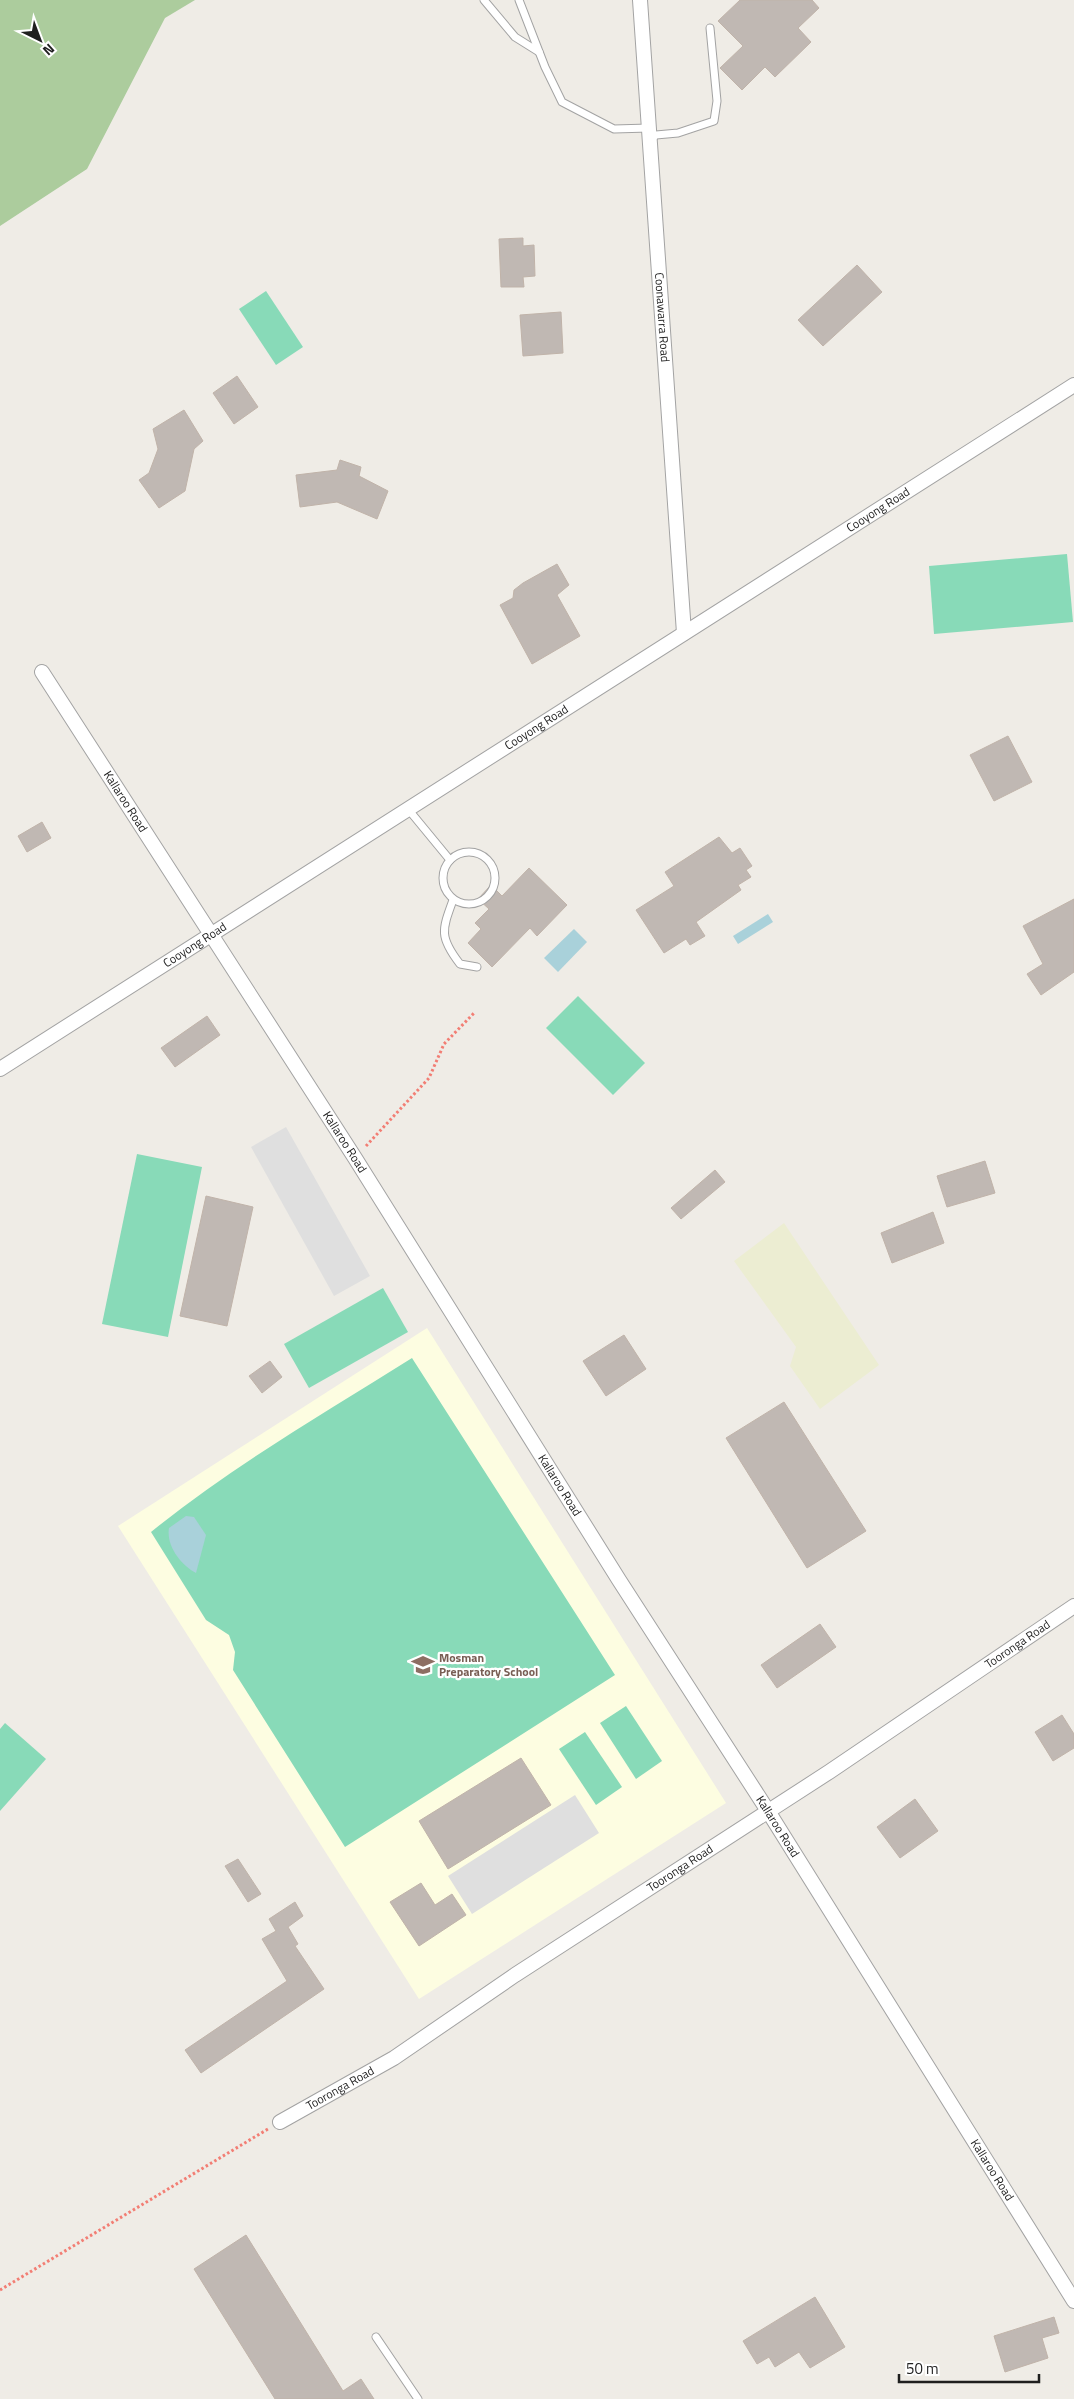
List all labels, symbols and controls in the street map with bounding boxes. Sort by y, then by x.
north arrow [15,15,65,65]
text: N [38,39,60,61]
street label: Coonawarra Road [650,272,675,363]
street label: Cooyong Road [842,482,913,537]
street label: Cooyong Road [501,699,572,754]
street label: Kallaroo Road [99,767,153,836]
street label: Cooyong Road [159,917,230,972]
street label: Kallaroo Road [318,1107,372,1176]
street label: Kallaroo Road [534,1450,587,1520]
street label: Tooronga Road [981,1615,1054,1673]
place label: Mosman Preparatory School [439,1648,538,1681]
school or university icon: Mosman Preparatory School [410,1652,436,1678]
street label: Kallaroo Road [751,1792,805,1861]
street label: Tooronga Road [643,1839,717,1896]
street label: Tooronga Road [302,2061,378,2115]
street label: Kallaroo Road [966,2135,1019,2204]
scale bar [899,2352,1039,2384]
text: 50 m [906,2357,939,2380]

